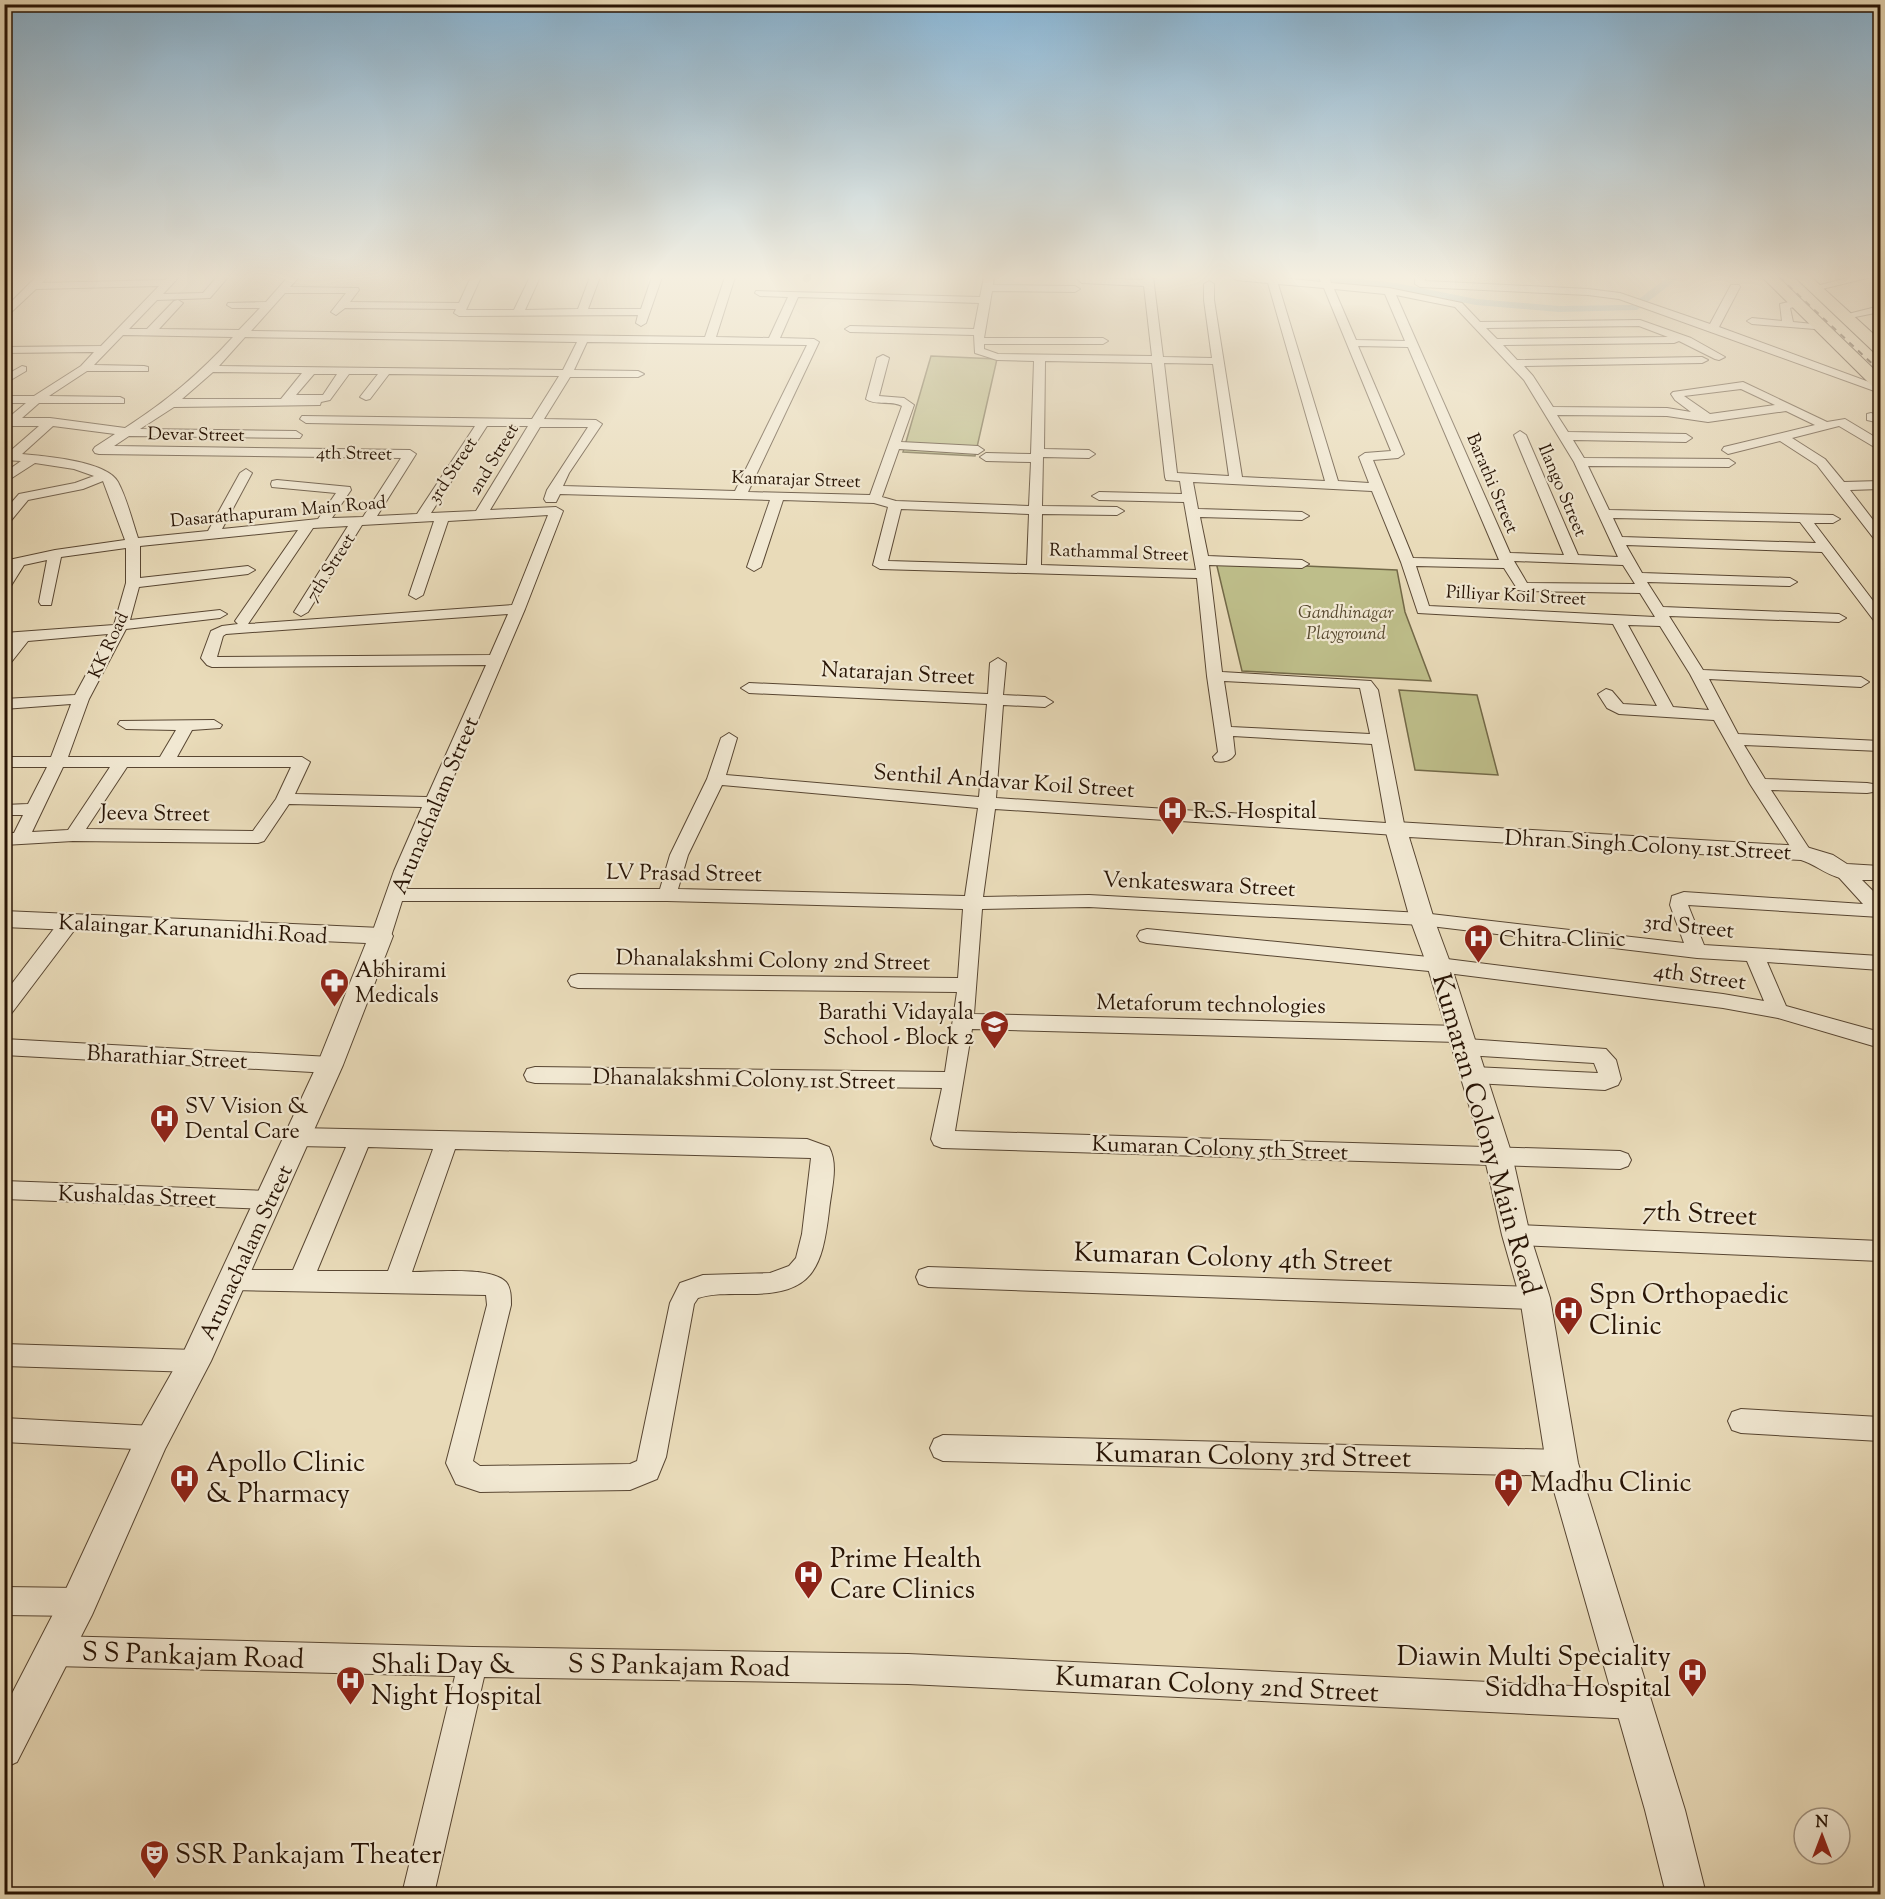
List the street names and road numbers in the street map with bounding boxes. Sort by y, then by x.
street label: 2nd Street [463,419,526,501]
street label: Devar Street [147,422,245,450]
street label: Barathi Street [1458,430,1524,538]
street label: 3rd Street [423,433,485,509]
street label: Ilango Street [1530,440,1592,541]
street label: 4th Street [316,441,392,469]
street label: Kamarajar Street [731,466,861,496]
street label: Dasarathapuram Main Road [169,491,387,535]
street label: 7th Street [301,529,363,607]
street label: Rathammal Street [1049,539,1189,569]
street label: Pilliyar Koil Street [1445,580,1587,614]
street label: KK Road [83,608,136,683]
street label: Natarajan Street [820,655,976,695]
street label: Arunachalam Street [385,712,489,900]
street label: Senthil Andavar Koil Street [872,758,1136,808]
street label: Jeeva Street [99,798,211,832]
street label: Dhran Singh Colony 1st Street [1504,824,1792,871]
street label: LV Prasad Street [606,858,763,892]
street label: Venkateswara Street [1101,865,1297,907]
street label: 3rd Street [1642,907,1736,949]
street label: Kalaingar Karunanidhi Road [57,908,328,954]
street label: Dhanalakshmi Colony 2nd Street [615,943,931,981]
street label: 4th Street [1651,956,1748,1000]
street label: Kumaran Colony Main Road [1420,970,1549,1300]
street label: Metaforum technologies [1096,988,1326,1024]
street label: Bharathiar Street [86,1039,249,1079]
street label: Dhanalakshmi Colony 1st Street [592,1062,896,1100]
street label: Kumaran Colony 5th Street [1091,1130,1349,1170]
street label: Arunachalam Street [193,1160,303,1346]
street label: Kushaldas Street [57,1179,217,1217]
street label: 7th Street [1642,1193,1758,1238]
street label: Kumaran Colony 4th Street [1073,1234,1393,1285]
street label: Kumaran Colony 3rd Street [1094,1435,1411,1480]
street label: S S Pankajam Road [81,1634,305,1681]
street label: S S Pankajam Road [567,1646,791,1689]
street label: Kumaran Colony 2nd Street [1054,1659,1380,1714]

